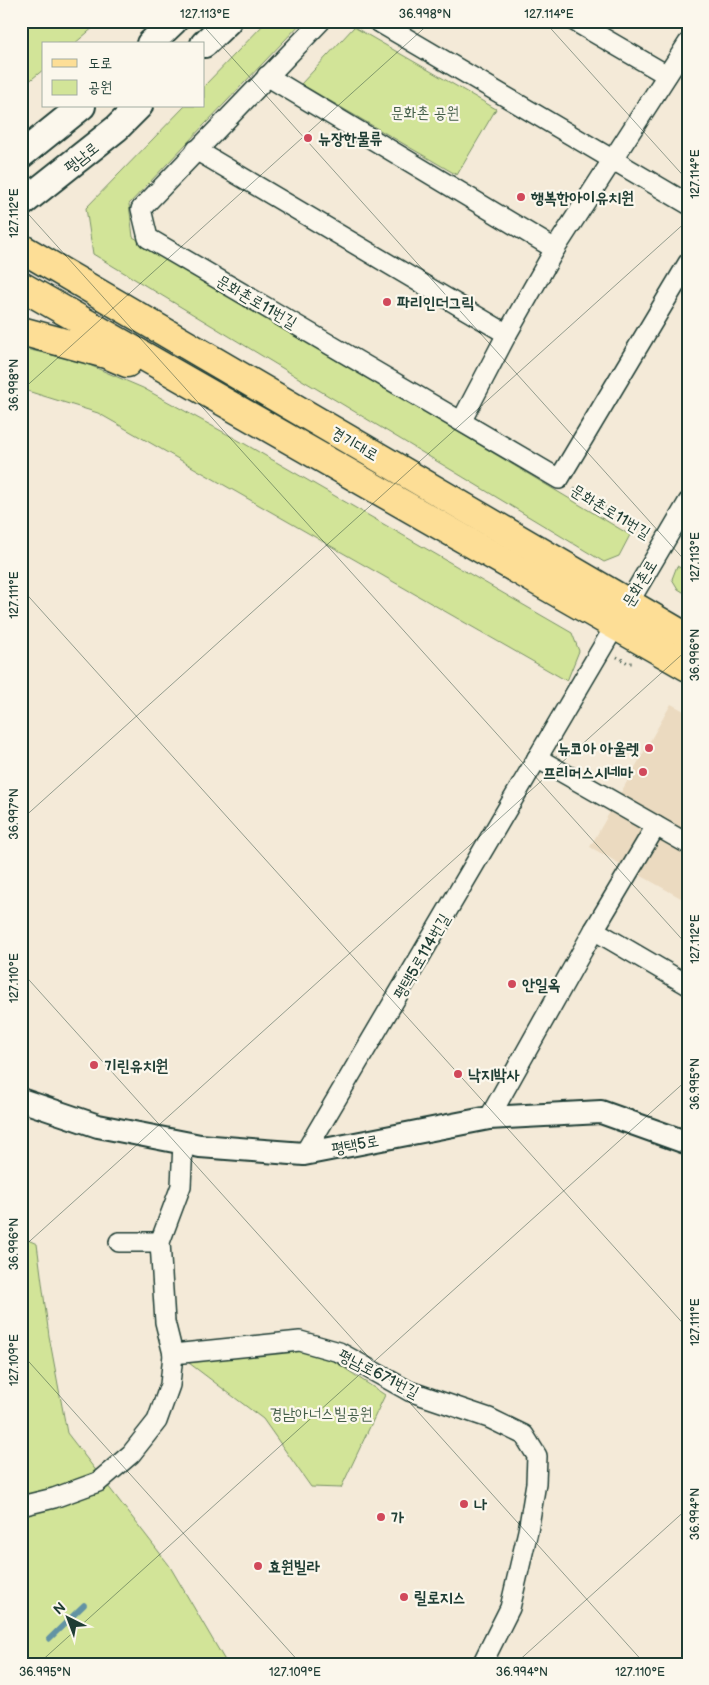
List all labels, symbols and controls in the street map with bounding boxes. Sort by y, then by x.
text: 127.113°E [180,7,230,22]
text: 36.998°N [399,7,451,22]
text: 127.114°E [524,7,574,22]
legend [42,42,205,108]
text: 도로 [88,54,112,73]
text: 공원 [88,78,112,97]
park label: 문화촌 공원 [391,104,459,123]
place label: 뉴장한물류 [318,130,383,149]
marker: 뉴장한물류 [302,132,314,144]
street label: 평남로 [61,139,103,178]
text: 127.114°E [688,149,703,199]
text: 127.112°E [7,188,22,238]
place label: 행복한아이유치원 [530,189,634,208]
marker: 행복한아이유치원 [515,191,527,203]
street label: 문화촌로11번길 [213,272,300,333]
place label: 파리인더그릭 [397,294,474,313]
marker: 파리인더그릭 [381,296,393,308]
text: 36.998°N [7,359,22,411]
street label: 경기대로 [327,423,381,465]
street label: 문화촌로11번길 [567,481,654,544]
text: 127.113°E [688,532,703,582]
street label: 문화촌로 [619,557,662,611]
text: 127.111°E [7,571,22,619]
text: 36.996°N [688,629,703,681]
place label: 뉴코아 아울렛 [557,740,639,759]
marker: 뉴코아 아울렛 [643,742,655,754]
place label: 프리머스시네마 [543,764,633,783]
marker: 프리머스시네마 [637,766,649,778]
text: 36.997°N [7,788,22,840]
street label: 평택5로114번길 [390,910,455,1003]
text: 127.112°E [688,914,703,964]
text: 127.110°E [7,953,22,1003]
place label: 안일옥 [522,976,561,995]
marker: 안일옥 [506,978,518,990]
place label: 기린유치원 [104,1057,169,1076]
text: 36.995°N [688,1058,703,1110]
marker: 기린유치원 [88,1059,100,1071]
place label: 낙지박사 [468,1066,520,1085]
marker: 낙지박사 [452,1068,464,1080]
street label: 평택5로 [330,1132,381,1159]
text: 36.996°N [7,1218,22,1270]
text: 127.111°E [688,1298,703,1346]
text: 127.109°E [7,1334,22,1386]
street label: 평남로671번길 [335,1346,422,1403]
park label: 경남아너스빌공원 [270,1405,373,1424]
text: 36.994°N [688,1488,703,1540]
place label: 나 [474,1496,488,1515]
marker: 나 [458,1498,470,1510]
place label: 가 [391,1509,404,1528]
marker: 가 [375,1511,387,1523]
place label: 효원빌라 [268,1558,321,1577]
marker: 효원빌라 [252,1560,264,1572]
place label: 릴로지스 [414,1589,466,1608]
marker: 릴로지스 [398,1591,410,1603]
north arrow [42,1592,92,1642]
text: N [50,1599,69,1619]
text: 36.995°N [19,1665,71,1680]
text: 127.109°E [269,1665,321,1680]
text: 36.994°N [496,1665,548,1680]
text: 127.110°E [615,1665,665,1680]

